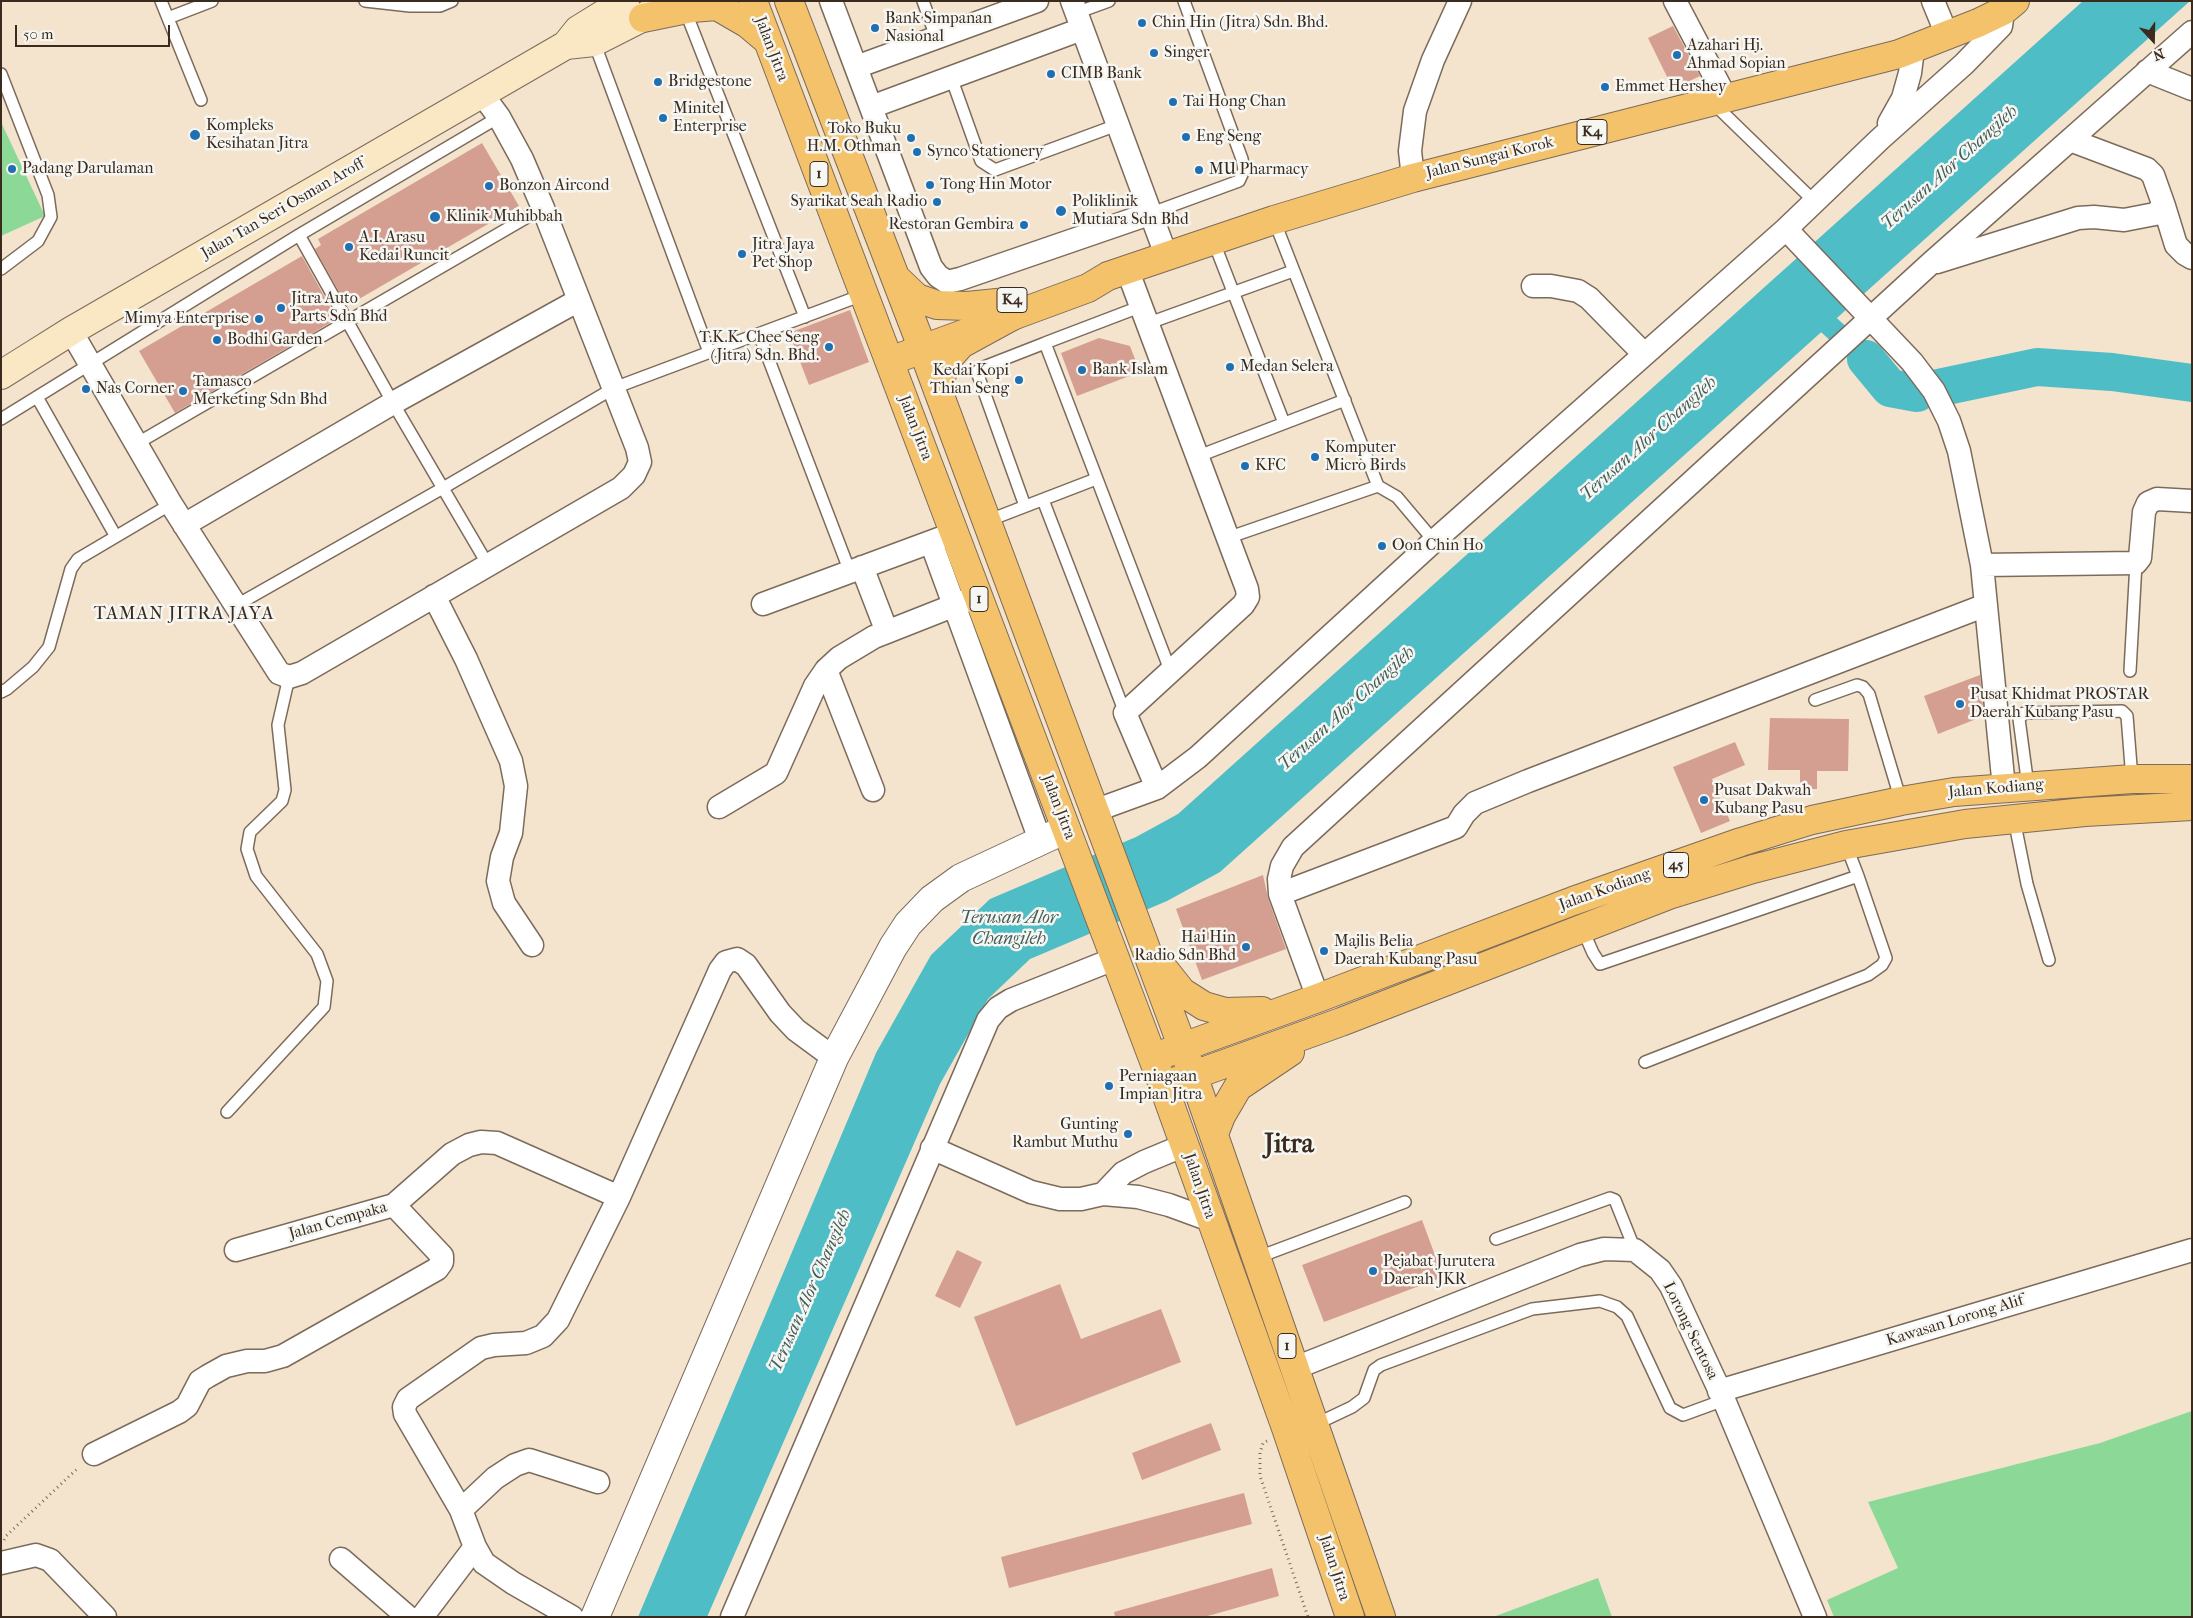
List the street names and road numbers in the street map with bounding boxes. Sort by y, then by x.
street label: Jalan Jitra [750,14,792,84]
road number: K4 [1577,120,1607,144]
street label: Jalan Sungai Korok [1424,133,1556,183]
street label: Jalan Tan Seri Osman Aroff [198,154,368,264]
road number: 1 [810,162,828,186]
road number: K4 [997,288,1027,312]
street label: Jalan Jitra [894,393,936,463]
road number: 1 [970,586,988,612]
street label: Jalan Jitra [1037,772,1079,842]
street label: Jalan Kodiang [1947,775,2045,803]
road number: 45 [1664,852,1688,878]
street label: Jalan Kodiang [1557,865,1653,915]
street label: Jalan Jitra [1179,1151,1219,1221]
street label: Jalan Cempaka [287,1198,389,1244]
street label: Lorong Sentosa [1658,1279,1722,1383]
street label: Kawasan Lorong Alif [1884,1291,2026,1351]
road number: 1 [1278,1334,1296,1358]
street label: Jalan Jitra [1314,1533,1354,1603]

